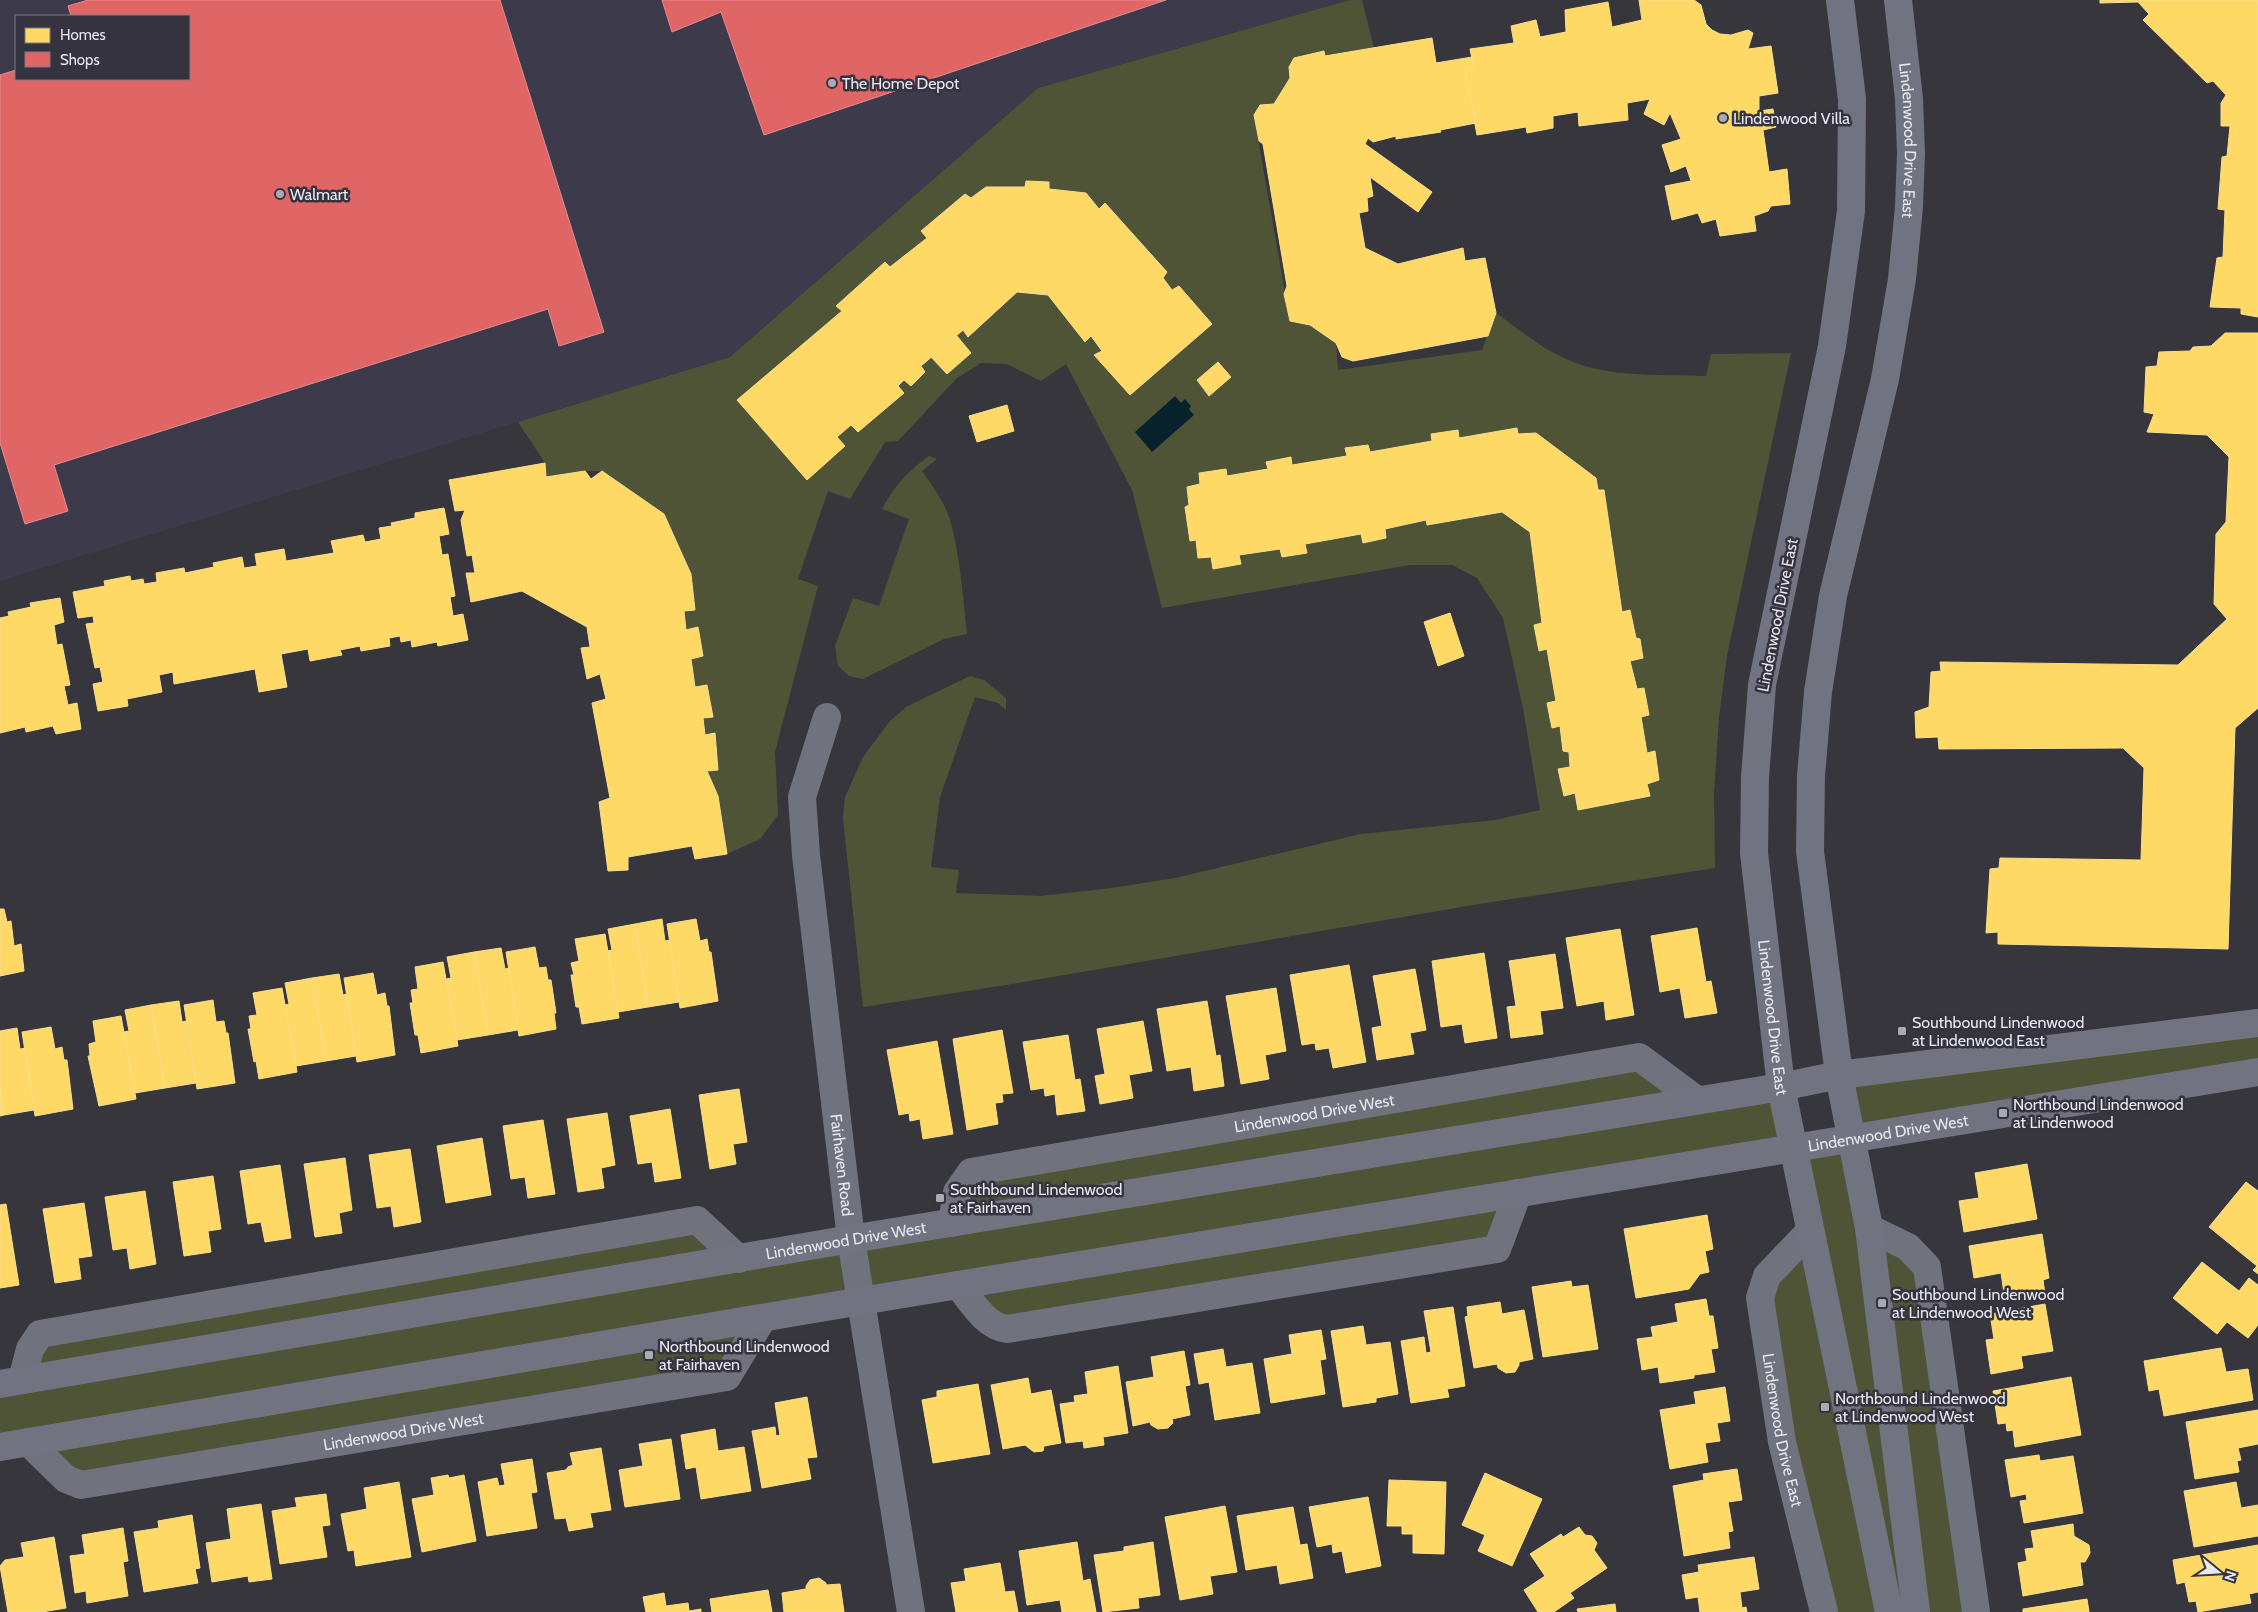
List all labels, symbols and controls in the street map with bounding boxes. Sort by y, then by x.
legend [15,15,190,80]
text: Homes [60,26,106,44]
text: Shops [60,51,100,69]
street label: Lindenwood Drive East [1895,62,1920,220]
place label: The Home Depot [842,74,960,93]
marker: The Home Depot [826,77,838,89]
place label: Lindenwood Villa [1733,109,1850,128]
marker: Lindenwood Villa [1717,112,1729,124]
place label: Walmart [290,185,349,204]
marker: Walmart [274,188,286,200]
street label: Lindenwood Drive East [1753,536,1802,693]
street label: Lindenwood Drive East [1754,939,1792,1097]
place label: Southbound Lindenwood at Lindenwood East [1912,1013,2084,1050]
marker: Southbound Lindenwood at Lindenwood East [1896,1025,1908,1037]
street label: Lindenwood Drive West [1233,1090,1396,1137]
place label: Northbound Lindenwood at Lindenwood [2013,1095,2184,1132]
marker: Northbound Lindenwood at Lindenwood [1997,1107,2009,1119]
street label: Lindenwood Drive West [1806,1111,1970,1156]
street label: Fairhaven Road [826,1113,857,1217]
place label: Southbound Lindenwood at Fairhaven [950,1180,1122,1217]
marker: Southbound Lindenwood at Fairhaven [934,1192,946,1204]
street label: Lindenwood Drive West [764,1218,928,1263]
place label: Southbound Lindenwood at Lindenwood West [1892,1285,2064,1322]
marker: Southbound Lindenwood at Lindenwood West [1876,1297,1888,1309]
place label: Northbound Lindenwood at Fairhaven [659,1337,830,1374]
marker: Northbound Lindenwood at Fairhaven [643,1349,655,1361]
street label: Lindenwood Drive East [1759,1352,1807,1510]
place label: Northbound Lindenwood at Lindenwood West [1835,1389,2006,1426]
marker: Northbound Lindenwood at Lindenwood West [1819,1401,1831,1413]
street label: Lindenwood Drive West [322,1409,486,1454]
north arrow [2193,1547,2243,1597]
text: N [2220,1569,2240,1584]

